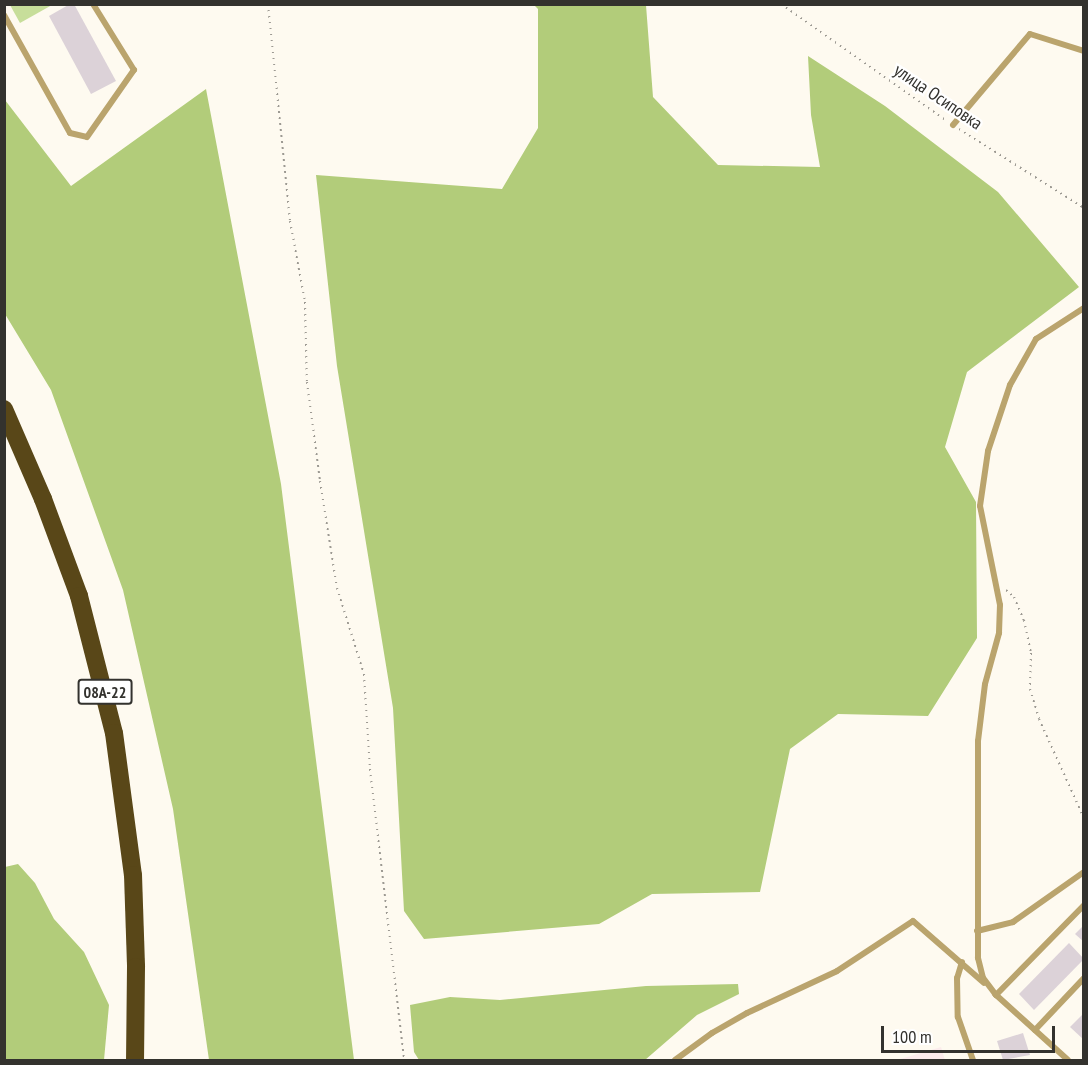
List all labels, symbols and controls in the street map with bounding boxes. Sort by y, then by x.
street label: улица Осиповка [890,60,986,134]
road number: 08А-22 [76,679,134,705]
scale bar [884,1014,1058,1052]
text: 100 m [892,1025,932,1048]

